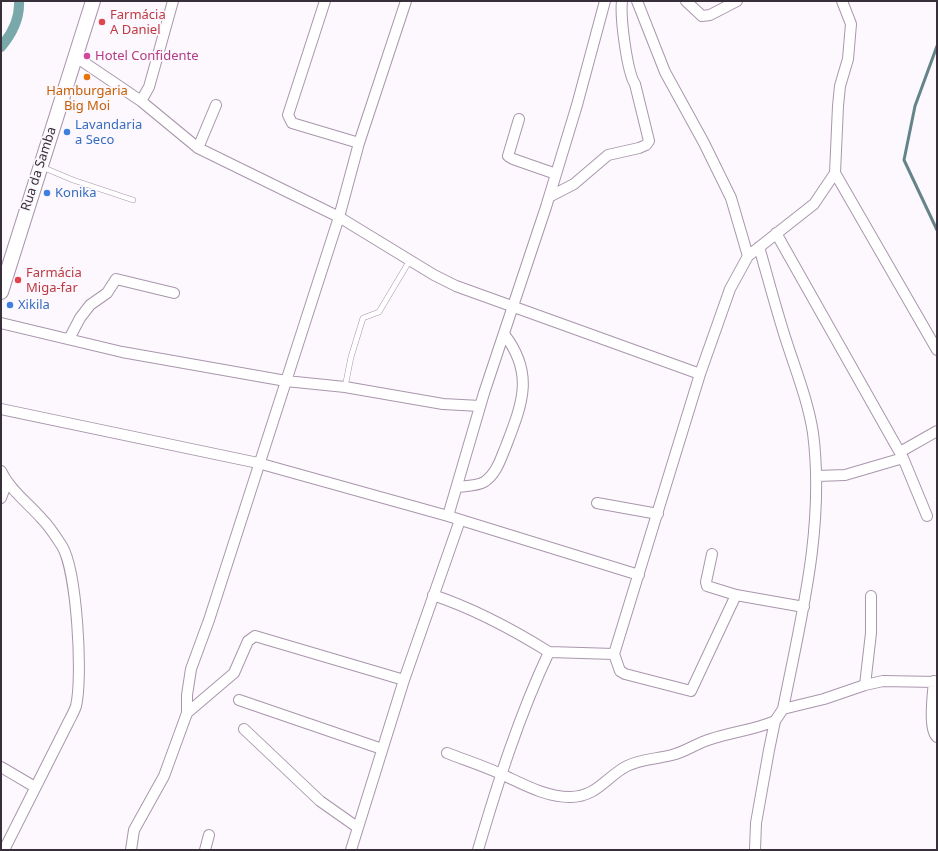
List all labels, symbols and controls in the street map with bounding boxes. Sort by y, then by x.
place label: Farmácia A Daniel [110,7,166,38]
marker: Farmácia A Daniel [97,17,107,27]
place label: Hotel Confidente [95,48,199,64]
marker: Hotel Confidente [82,51,92,61]
marker: Hamburgaria Big Moi [82,72,92,82]
place label: Hamburgaria Big Moi [46,83,128,114]
place label: Lavandaria a Seco [75,117,142,148]
street label: Rua da Samba [18,125,60,213]
marker: Lavandaria a Seco [62,127,72,137]
place label: Konika [55,185,97,201]
marker: Konika [42,188,52,198]
place label: Farmácia Miga-far [26,265,82,296]
marker: Farmácia Miga-far [13,275,23,285]
place label: Xikila [18,297,50,313]
marker: Xikila [5,300,15,310]

